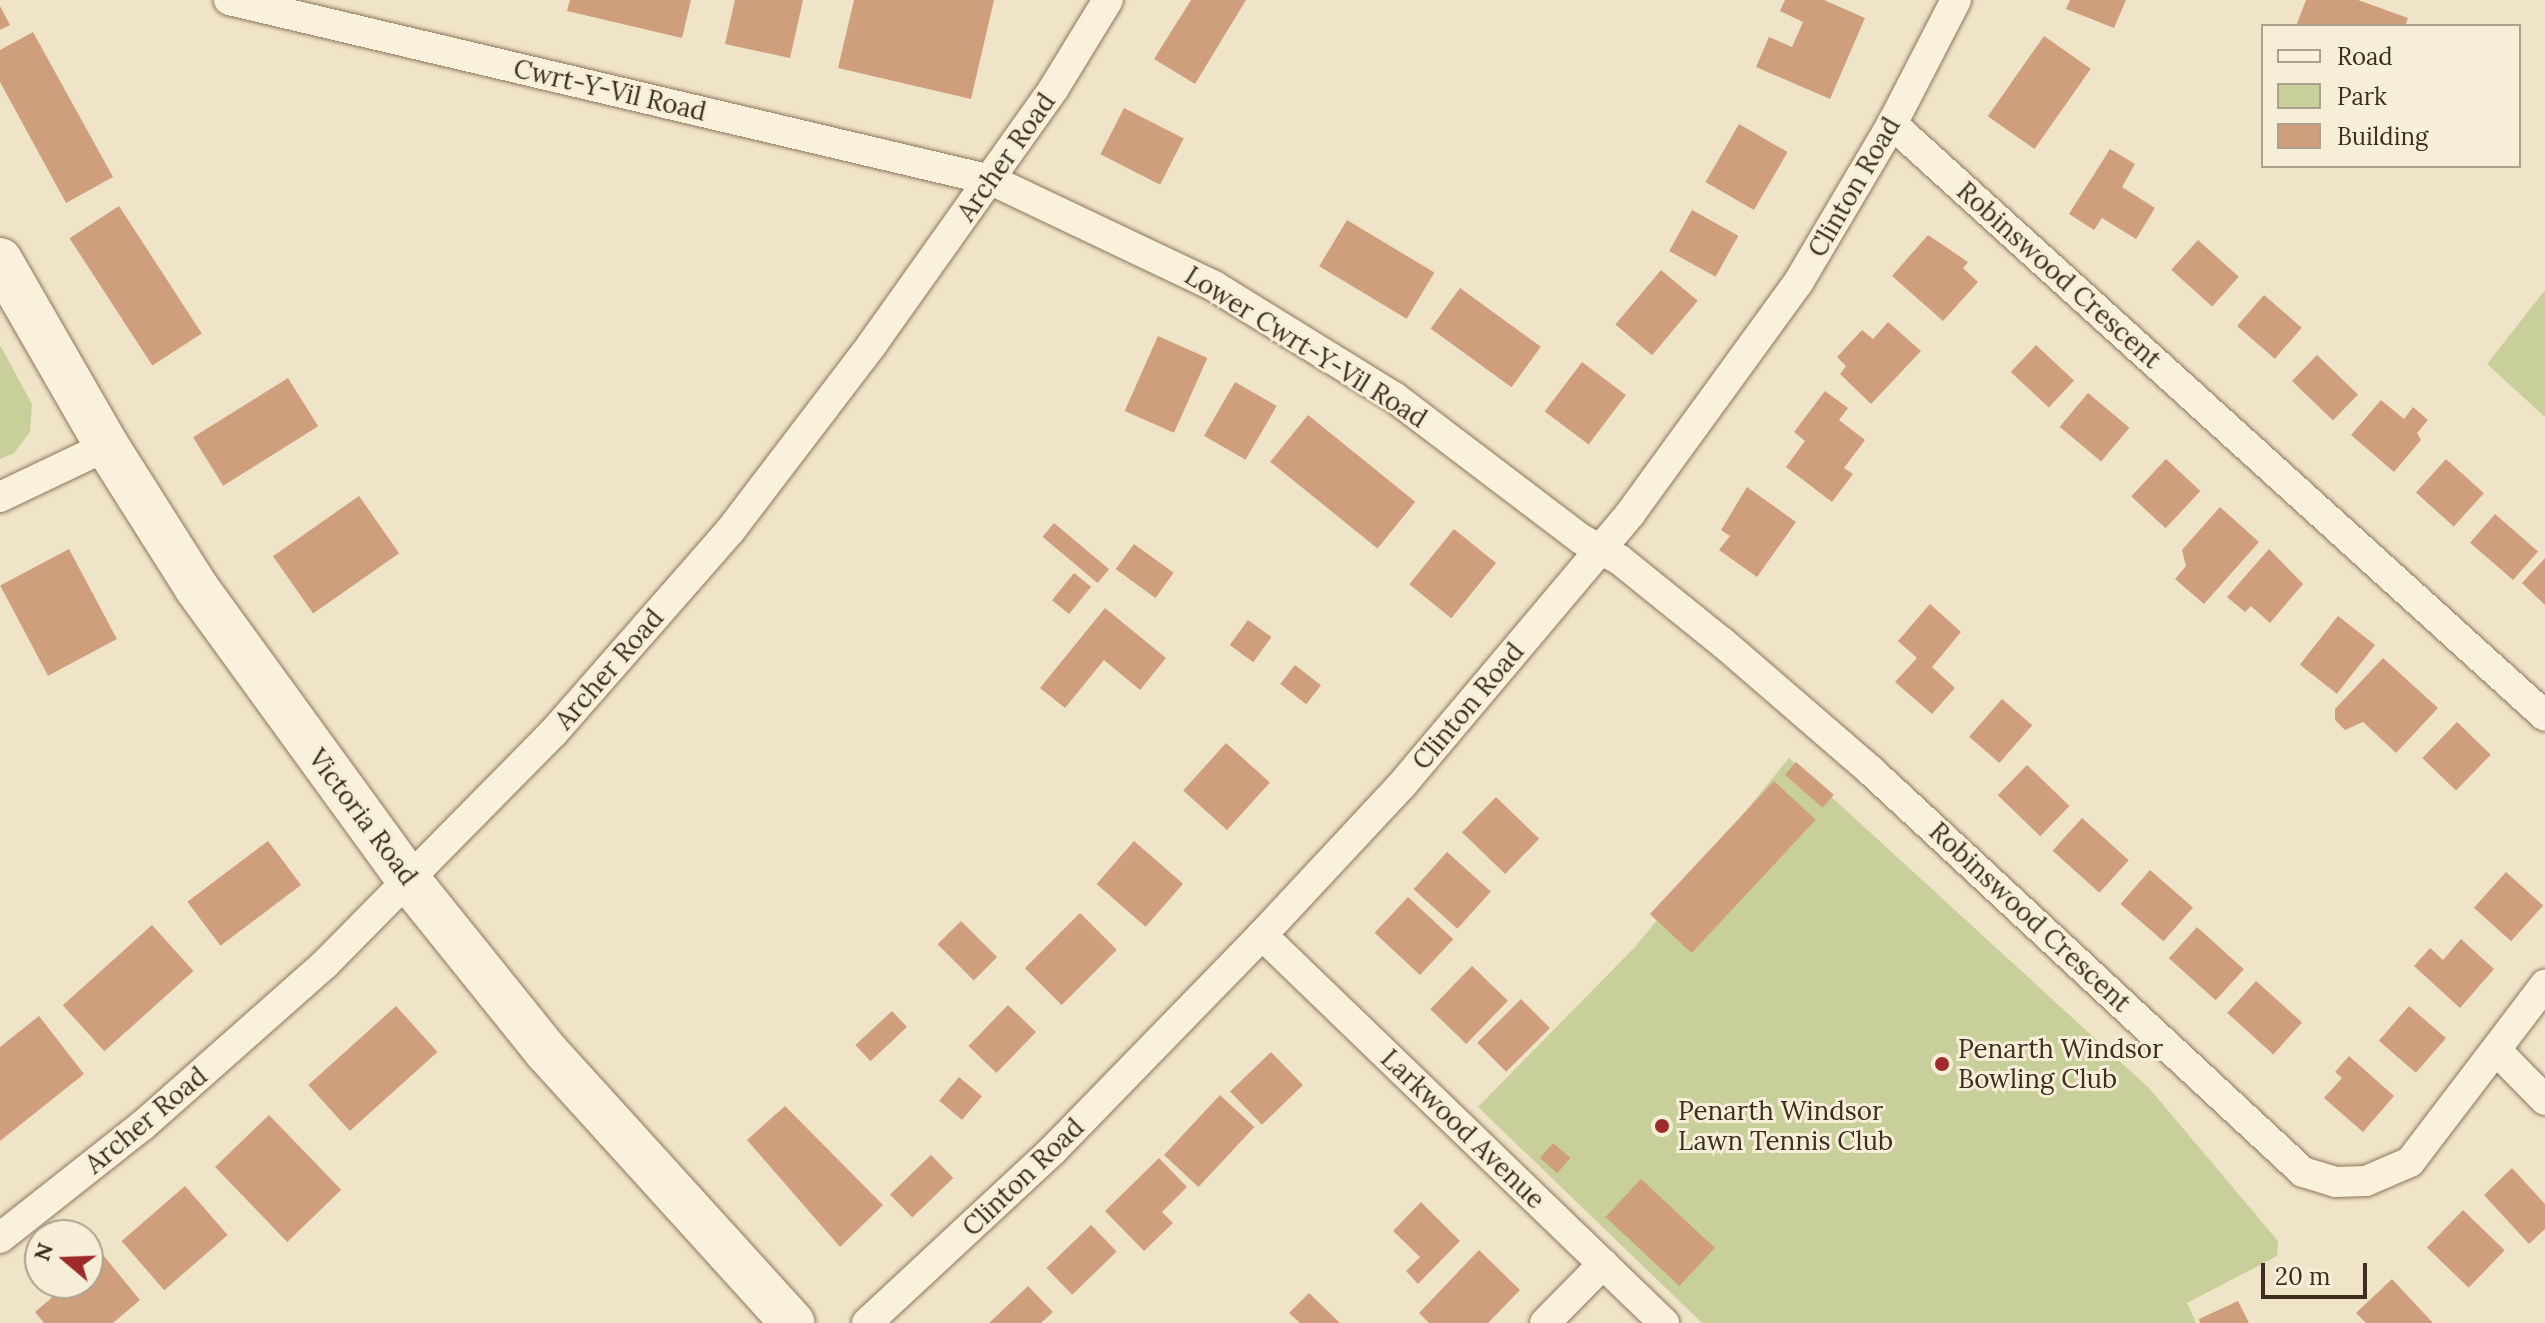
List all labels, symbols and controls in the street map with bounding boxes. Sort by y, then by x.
legend [2261,24,2521,168]
text: Road [2337,41,2393,72]
street label: Cwrt-Y-Vil Road [511,53,709,127]
text: Park [2337,81,2387,112]
street label: Archer Road [950,87,1062,227]
street label: Clinton Road [1801,112,1907,262]
text: Building [2337,121,2428,152]
street label: Robinswood Crescent [1951,175,2167,375]
street label: Lower Cwrt-Y-Vil Road [1179,260,1433,434]
street label: Archer Road [548,602,670,736]
street label: Clinton Road [1406,636,1530,776]
street label: Victoria Road [302,743,424,891]
street label: Robinswood Crescent [1923,816,2137,1018]
place label: Penarth Windsor Bowling Club [1958,1033,2163,1094]
street label: Larkwood Avenue [1375,1043,1551,1215]
marker: Penarth Windsor Bowling Club [1933,1055,1951,1073]
street label: Archer Road [79,1060,213,1180]
place label: Penarth Windsor Lawn Tennis Club [1678,1095,1893,1156]
street label: Clinton Road [956,1111,1090,1243]
marker: Penarth Windsor Lawn Tennis Club [1653,1117,1671,1135]
north arrow [24,1219,104,1299]
text: N [27,1239,59,1264]
scale bar [2265,1247,2371,1297]
text: 20 m [2275,1261,2331,1292]

